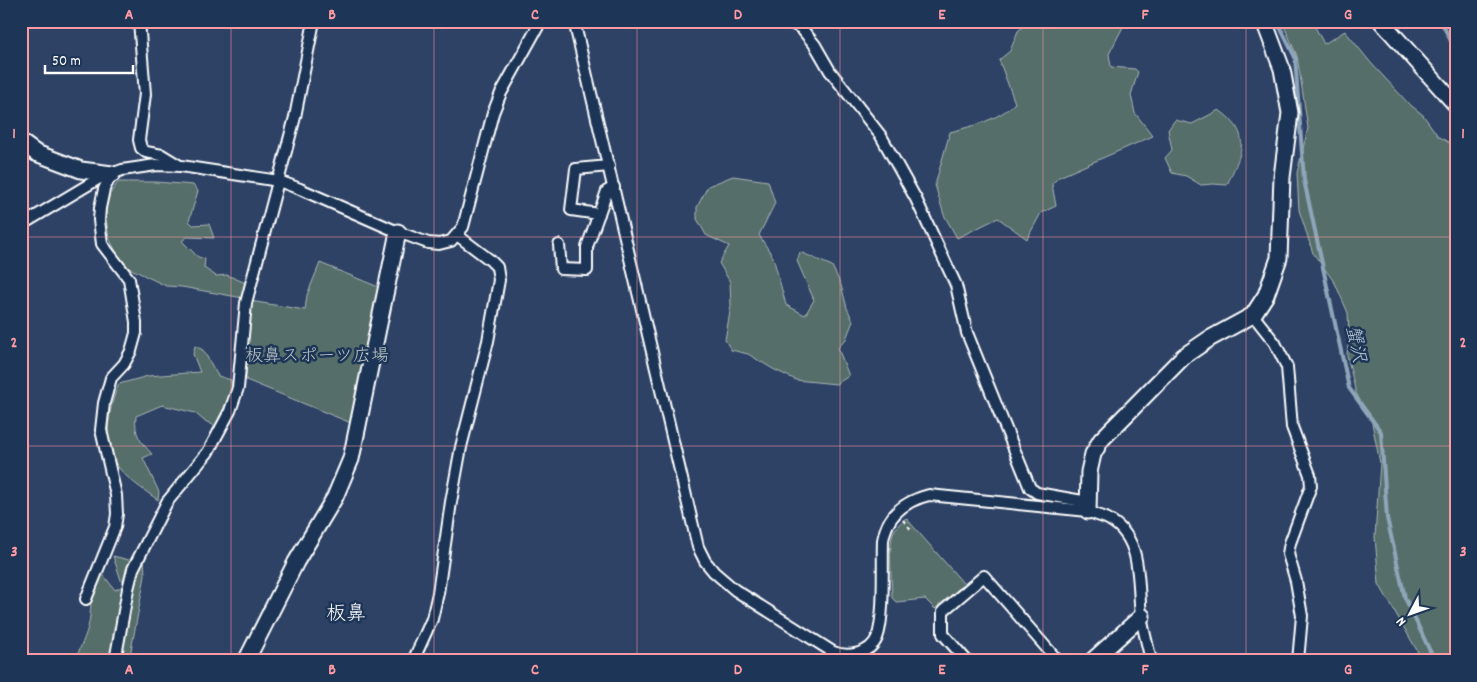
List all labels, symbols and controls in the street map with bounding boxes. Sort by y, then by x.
text: A [125,4,134,27]
text: B [328,4,336,27]
text: C [531,4,539,27]
text: D [734,4,743,27]
text: E [938,4,946,27]
text: F [1141,4,1149,27]
text: G [1344,4,1352,27]
scale bar [45,42,132,74]
text: 50 m [52,51,81,73]
text: 1 [12,123,16,146]
text: 1 [1461,123,1465,146]
water label: 蟹沢 [1337,323,1371,366]
text: 2 [11,332,18,355]
text: 2 [1460,332,1467,355]
park label: 板鼻スポーツ広場 [245,345,389,370]
text: 3 [10,541,18,564]
text: 3 [1459,541,1467,564]
north arrow [1384,590,1434,640]
district label: 板鼻 [326,601,366,629]
text: N [1392,612,1412,630]
text: A [125,659,134,682]
text: B [328,659,336,682]
text: C [531,659,539,682]
text: D [734,659,743,682]
text: E [938,659,946,682]
text: F [1141,659,1149,682]
text: G [1344,659,1352,682]

